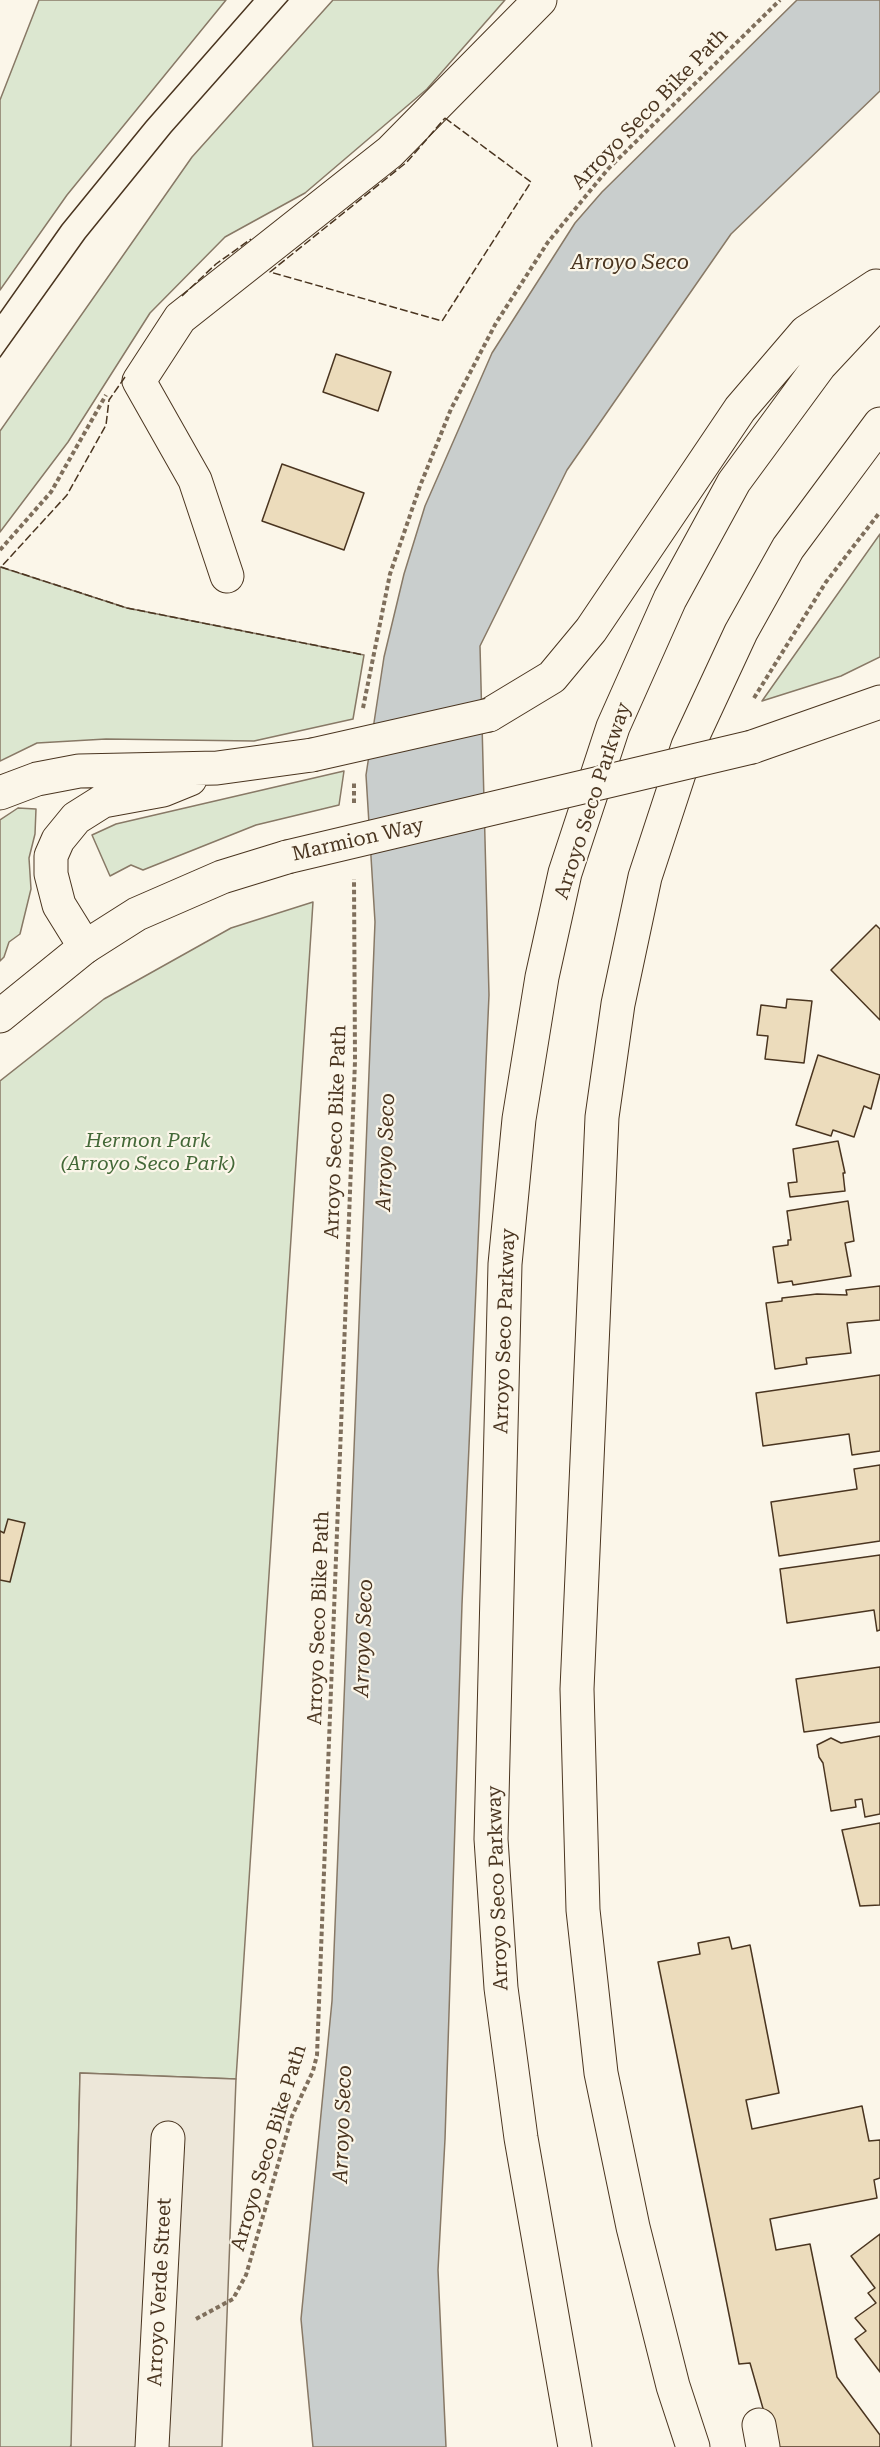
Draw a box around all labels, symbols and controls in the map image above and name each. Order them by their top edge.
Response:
street label: Arroyo Seco Bike Path [567,24,733,194]
water label: Arroyo Seco [571,250,689,276]
street label: Arroyo Seco Parkway [550,700,636,902]
street label: Marmion Way [290,813,426,867]
street label: Arroyo Seco Bike Path [320,1024,352,1240]
water label: Arroyo Seco [371,1093,401,1211]
park label: Hermon Park (Arroyo Seco Park) [60,1129,236,1176]
street label: Arroyo Seco Parkway [489,1228,521,1434]
street label: Arroyo Seco Bike Path [303,1510,335,1726]
water label: Arroyo Seco [349,1579,379,1697]
street label: Arroyo Seco Parkway [482,1785,514,1991]
street label: Arroyo Seco Bike Path [226,2042,312,2254]
water label: Arroyo Seco [328,2065,358,2183]
street label: Arroyo Verde Street [143,2197,177,2387]

